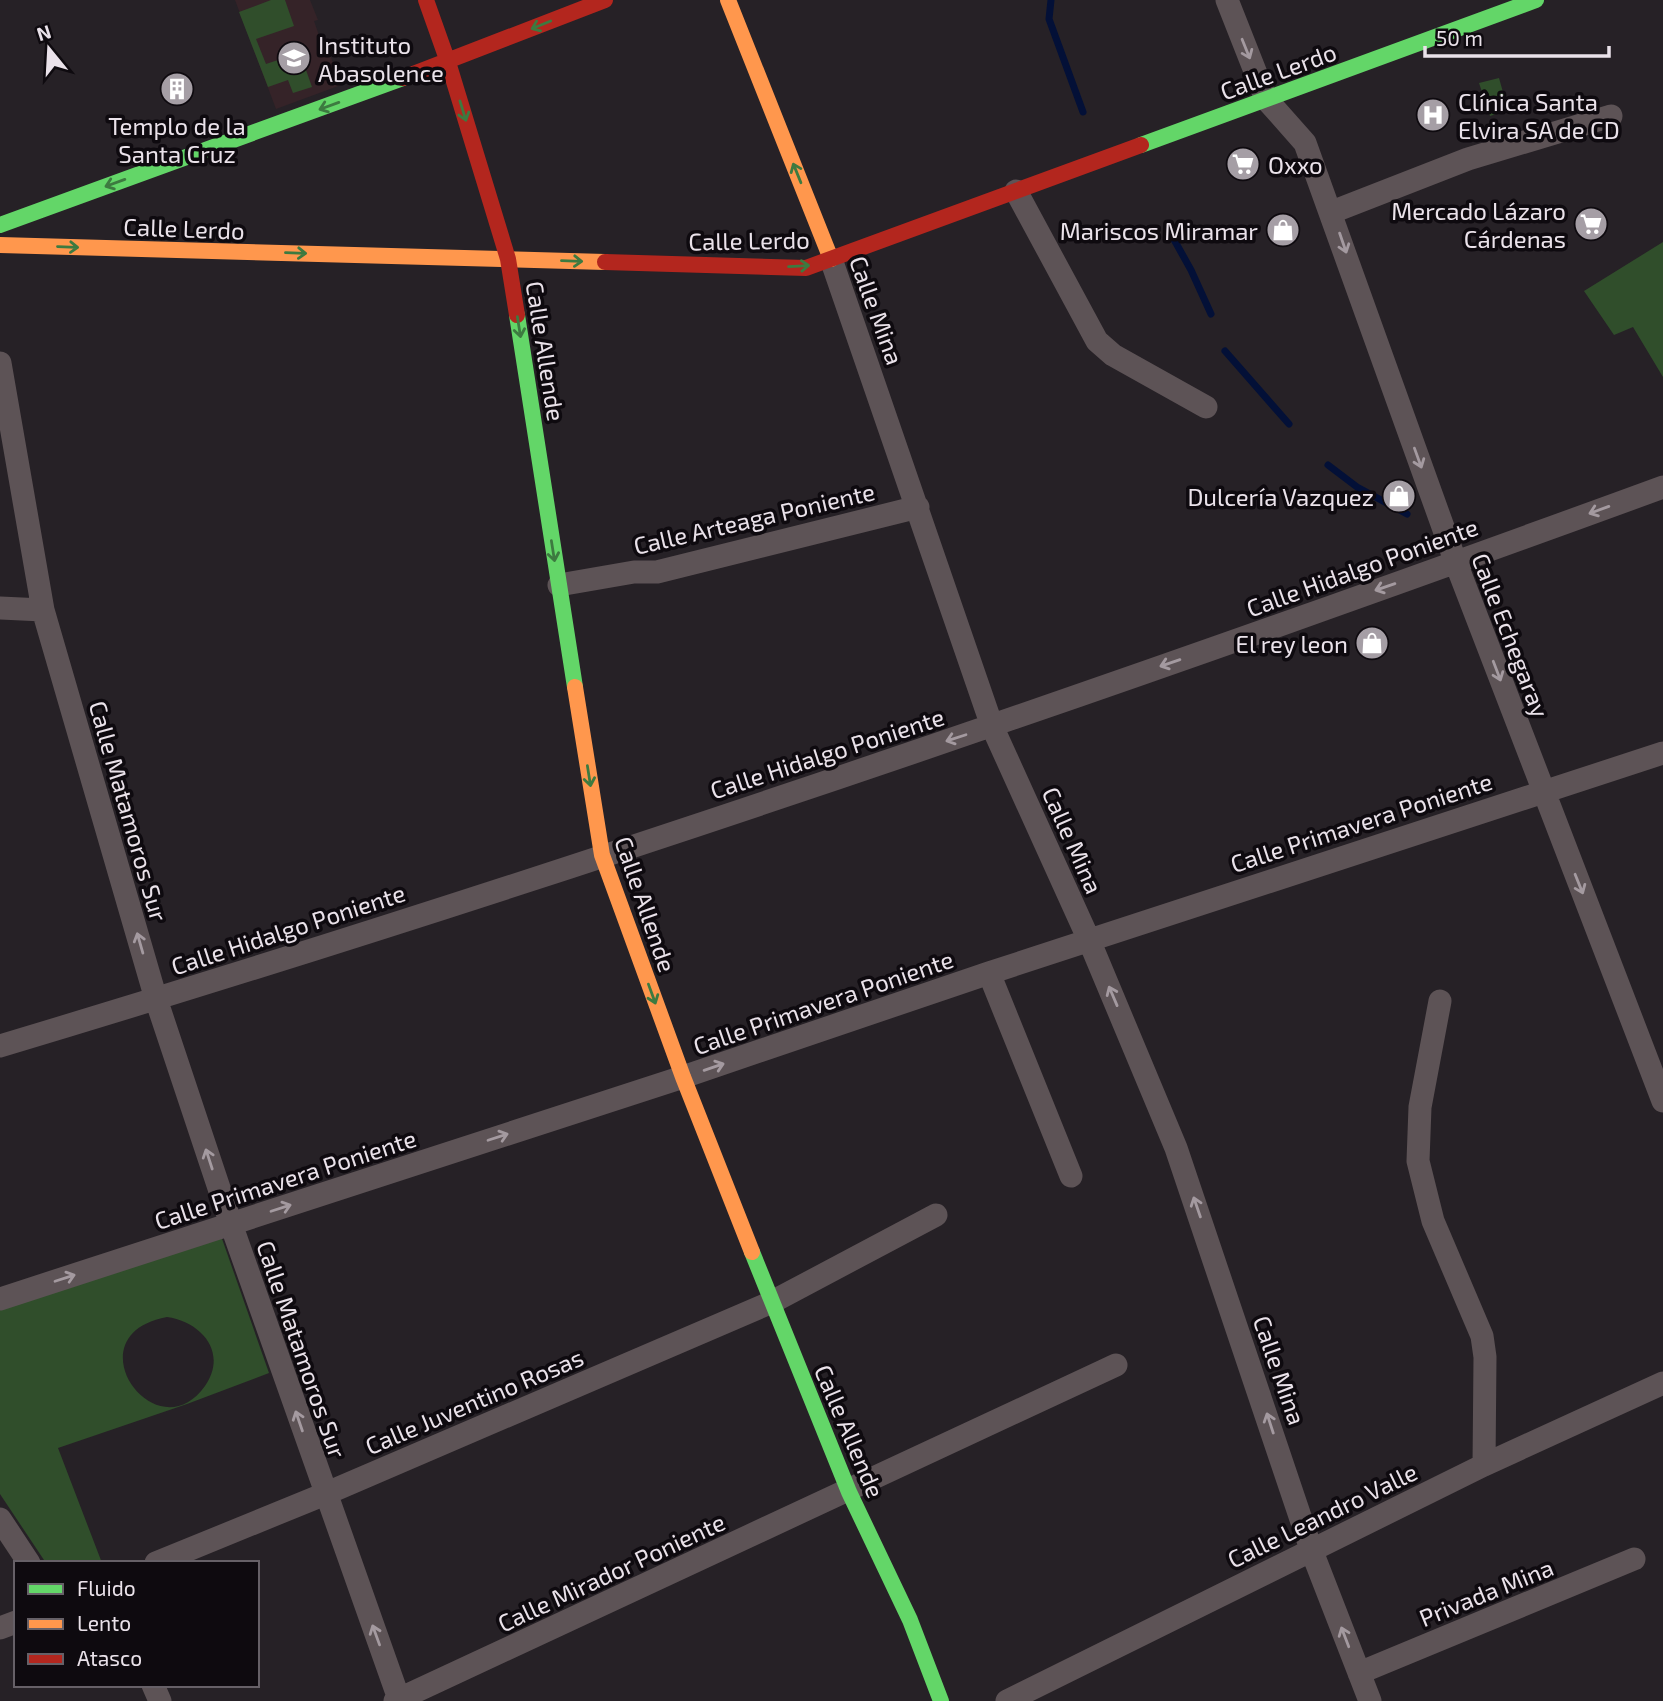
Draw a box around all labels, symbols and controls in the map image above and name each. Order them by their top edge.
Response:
north arrow [14,14,84,84]
scale bar [1425,14,1609,58]
text: N [34,19,54,45]
one-way arrow [531,20,553,33]
text: 50 m [1436,25,1483,50]
place label: Instituto Abasolence [318,30,444,87]
street label: Calle Lerdo [1216,37,1340,105]
one-way arrow [1241,38,1254,60]
school or university icon: Instituto Abasolence [275,39,313,77]
building icon: Templo de la Santa Cruz [158,70,196,108]
place label: Clínica Santa Elvira SA de CD [1458,87,1620,144]
hospital icon: Clínica Santa Elvira SA de CD [1414,96,1452,134]
one-way arrow [458,100,471,122]
one-way arrow [318,101,340,113]
place label: Templo de la Santa Cruz [108,111,246,168]
supermarket icon: Oxxo [1224,145,1262,183]
place label: Oxxo [1268,150,1323,179]
one-way arrow [789,163,802,185]
one-way arrow [104,178,126,190]
place label: Mercado Lázaro Cárdenas [1391,196,1566,253]
supermarket icon: Mercado Lázaro Cárdenas [1572,205,1610,243]
street label: Calle Lerdo [123,211,245,245]
shop icon: Mariscos Miramar [1264,211,1302,249]
place label: Mariscos Miramar [1060,216,1258,245]
street label: Calle Lerdo [688,224,810,256]
one-way arrow [1338,232,1350,254]
one-way arrow [56,241,79,254]
one-way arrow [284,247,307,260]
street label: Calle Mina [844,252,910,368]
one-way arrow [560,254,583,268]
one-way arrow [787,260,810,273]
street label: Calle Allende [521,279,571,423]
one-way arrow [513,315,526,337]
one-way arrow [1413,446,1425,468]
street label: Calle Arteaga Poniente [631,476,877,560]
shop icon: Dulcería Vazquez [1380,477,1418,515]
place label: Dulcería Vazquez [1187,482,1374,511]
one-way arrow [1588,505,1610,517]
street label: Calle Hidalgo Poniente [1242,512,1482,622]
one-way arrow [547,539,560,562]
street label: Calle Echegaray [1466,549,1556,721]
one-way arrow [1375,582,1396,595]
shop icon: El rey leon [1353,624,1391,662]
place label: El rey leon [1235,629,1348,658]
one-way arrow [1160,658,1182,670]
one-way arrow [1491,660,1504,682]
street label: Calle Matamoros Sur [84,698,174,925]
street label: Calle Hidalgo Poniente [706,701,948,805]
one-way arrow [945,733,967,745]
one-way arrow [583,764,596,787]
street label: Calle Primavera Poniente [1227,766,1495,878]
street label: Calle Mina [1037,782,1109,898]
street label: Calle Allende [609,832,683,976]
one-way arrow [1573,872,1586,894]
street label: Calle Hidalgo Poniente [167,877,409,981]
one-way arrow [132,932,145,954]
street label: Calle Primavera Poniente [689,944,957,1060]
one-way arrow [647,982,660,1004]
one-way arrow [1106,986,1119,1007]
one-way arrow [702,1059,724,1072]
street label: Calle Primavera Poniente [151,1123,419,1235]
one-way arrow [486,1130,508,1143]
one-way arrow [202,1149,214,1171]
one-way arrow [1190,1197,1202,1219]
one-way arrow [270,1201,292,1213]
street label: Calle Matamoros Sur [251,1237,353,1462]
one-way arrow [54,1271,76,1284]
street label: Calle Mina [1248,1312,1312,1428]
street label: Calle Juventino Rosas [361,1342,587,1460]
street label: Calle Allende [809,1360,891,1502]
one-way arrow [292,1410,304,1432]
one-way arrow [1263,1412,1275,1434]
street label: Calle Leandro Valle [1222,1457,1422,1573]
street label: Calle Mirador Poniente [493,1507,729,1637]
street label: Privada Mina [1415,1552,1557,1632]
legend [14,1561,259,1687]
text: Fluido [77,1575,136,1600]
text: Lento [77,1610,131,1635]
one-way arrow [368,1625,381,1647]
one-way arrow [1338,1627,1351,1649]
text: Atasco [77,1645,142,1670]

